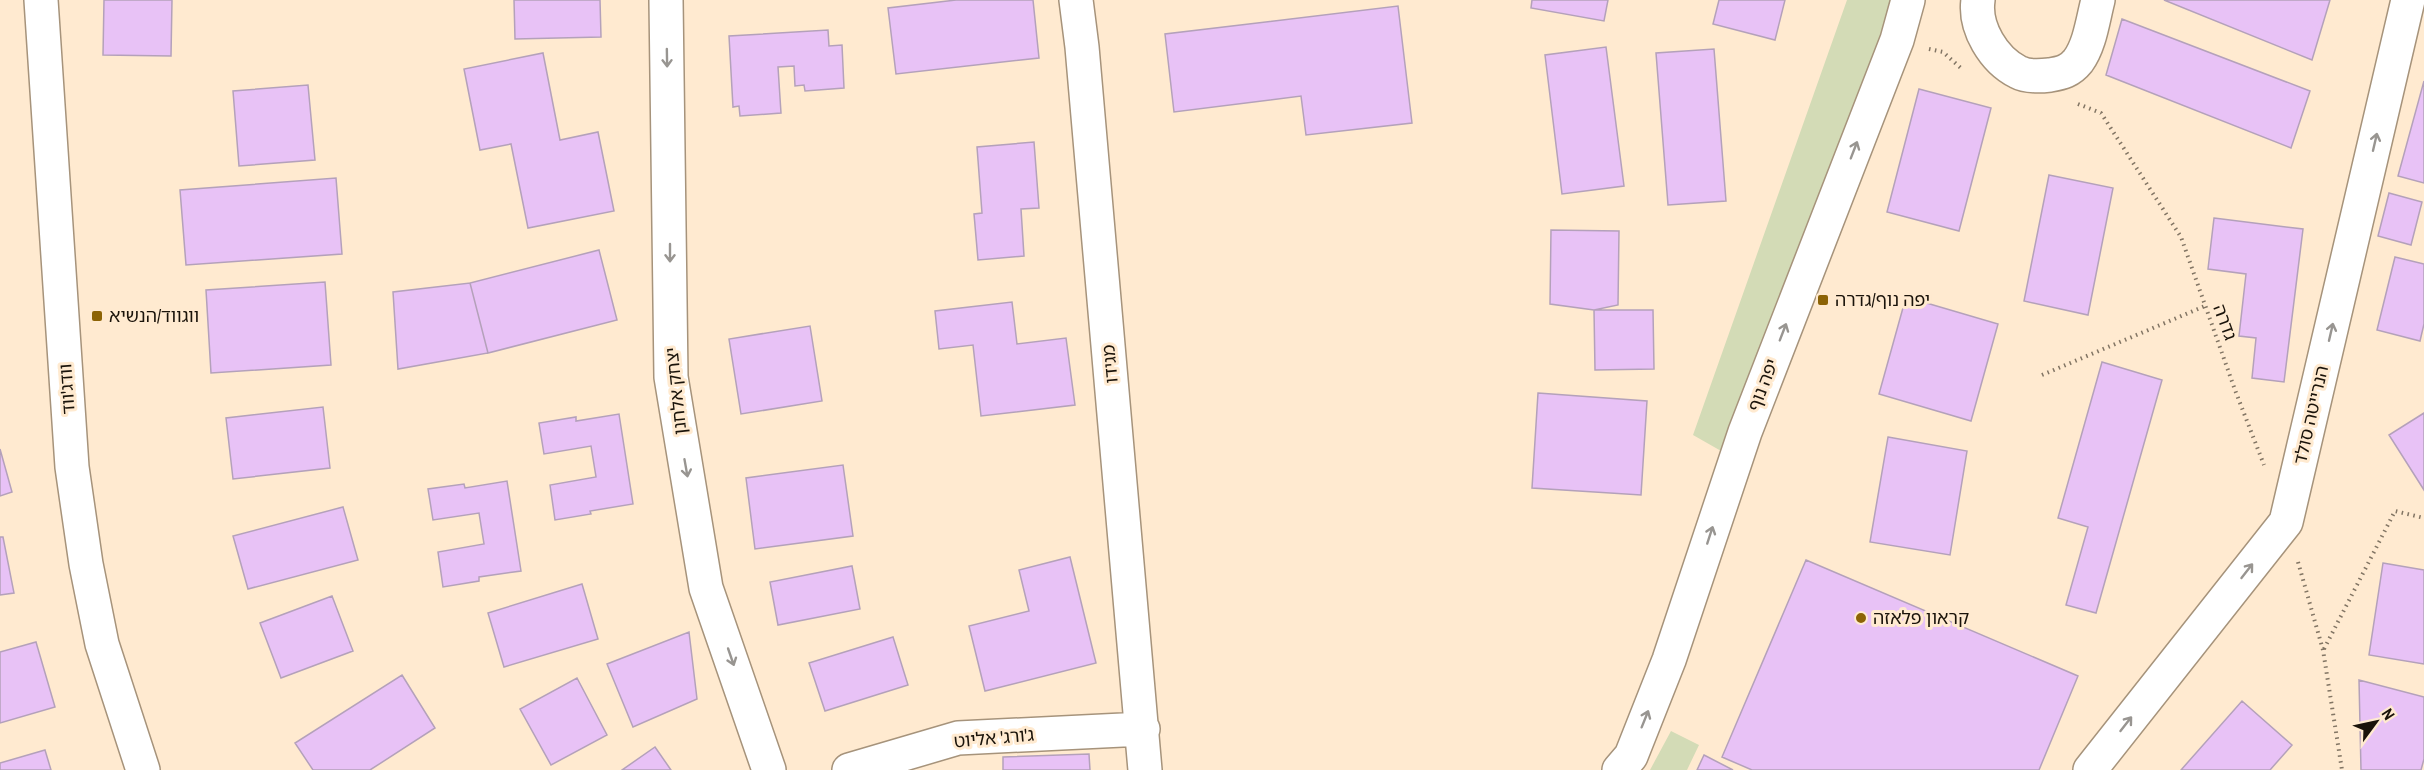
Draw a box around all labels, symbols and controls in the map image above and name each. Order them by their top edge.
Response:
one-way arrow [661,48,672,68]
one-way arrow [2370,133,2381,152]
one-way arrow [1849,141,1860,160]
one-way arrow [664,243,676,263]
place label: יפה נוף/גדרה [1835,287,1930,312]
marker: יפה נוף/גדרה [1816,293,1830,307]
street label: גדרה [2207,300,2244,344]
place label: ווגווד/הנשיא [109,303,199,328]
marker: ווגווד/הנשיא [90,309,104,323]
one-way arrow [1779,323,1790,341]
one-way arrow [2325,323,2337,342]
street label: מגידו [1095,344,1124,384]
street label: יצחק אלחנן [658,346,693,436]
street label: יפה נוף [1741,355,1784,415]
street label: וודג'ווד [52,363,81,415]
street label: הנרייטה סולד [2287,363,2334,467]
one-way arrow [681,458,692,478]
one-way arrow [1706,526,1717,545]
one-way arrow [2241,563,2254,579]
place label: קראון פלאזה [1873,605,1969,630]
marker: קראון פלאזה [1854,611,1868,625]
one-way arrow [726,647,737,666]
north arrow [2346,692,2406,752]
text: N [2377,704,2400,724]
one-way arrow [1641,710,1652,728]
one-way arrow [2120,716,2133,732]
street label: ג'ורג' אליוט [953,722,1035,753]

